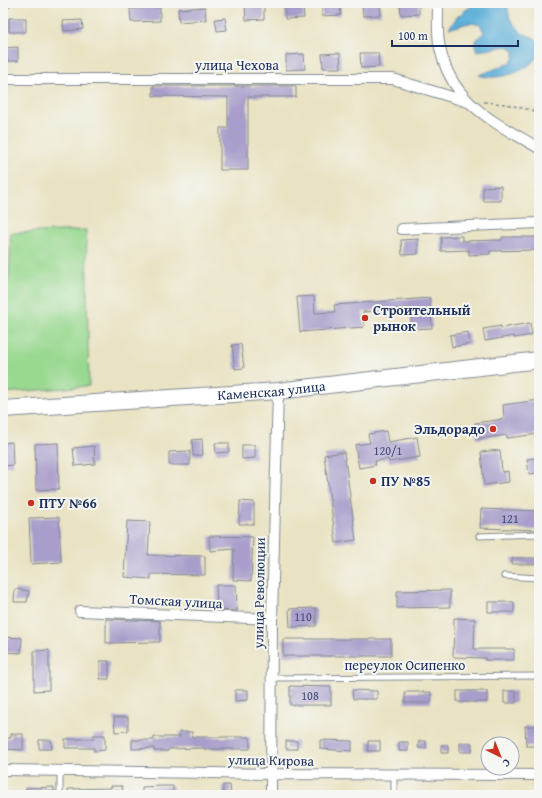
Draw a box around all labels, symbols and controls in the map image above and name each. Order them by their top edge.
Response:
scale bar [392,22,518,48]
text: 100 m [398,27,428,44]
street label: улица Чехова [194,55,279,75]
place label: Строительный рынок [373,300,471,336]
marker: Строительный рынок [360,313,370,323]
street label: Каменская улица [217,375,327,405]
place label: Эльдорадо [414,419,486,439]
marker: Эльдорадо [488,424,498,434]
house number: 120/1 [374,442,403,459]
place label: ПУ №85 [381,471,430,491]
marker: ПУ №85 [368,476,378,486]
place label: ПТУ №66 [39,493,97,513]
marker: ПТУ №66 [26,498,36,508]
house number: 121 [501,510,519,527]
street label: улица Революции [248,537,270,650]
street label: Томская улица [129,589,223,613]
house number: 110 [294,608,312,625]
street label: переулок Осипенко [344,655,466,675]
house number: 108 [301,687,319,704]
north arrow [480,736,520,776]
street label: улица Кирова [227,749,314,771]
text: С [499,755,515,771]

